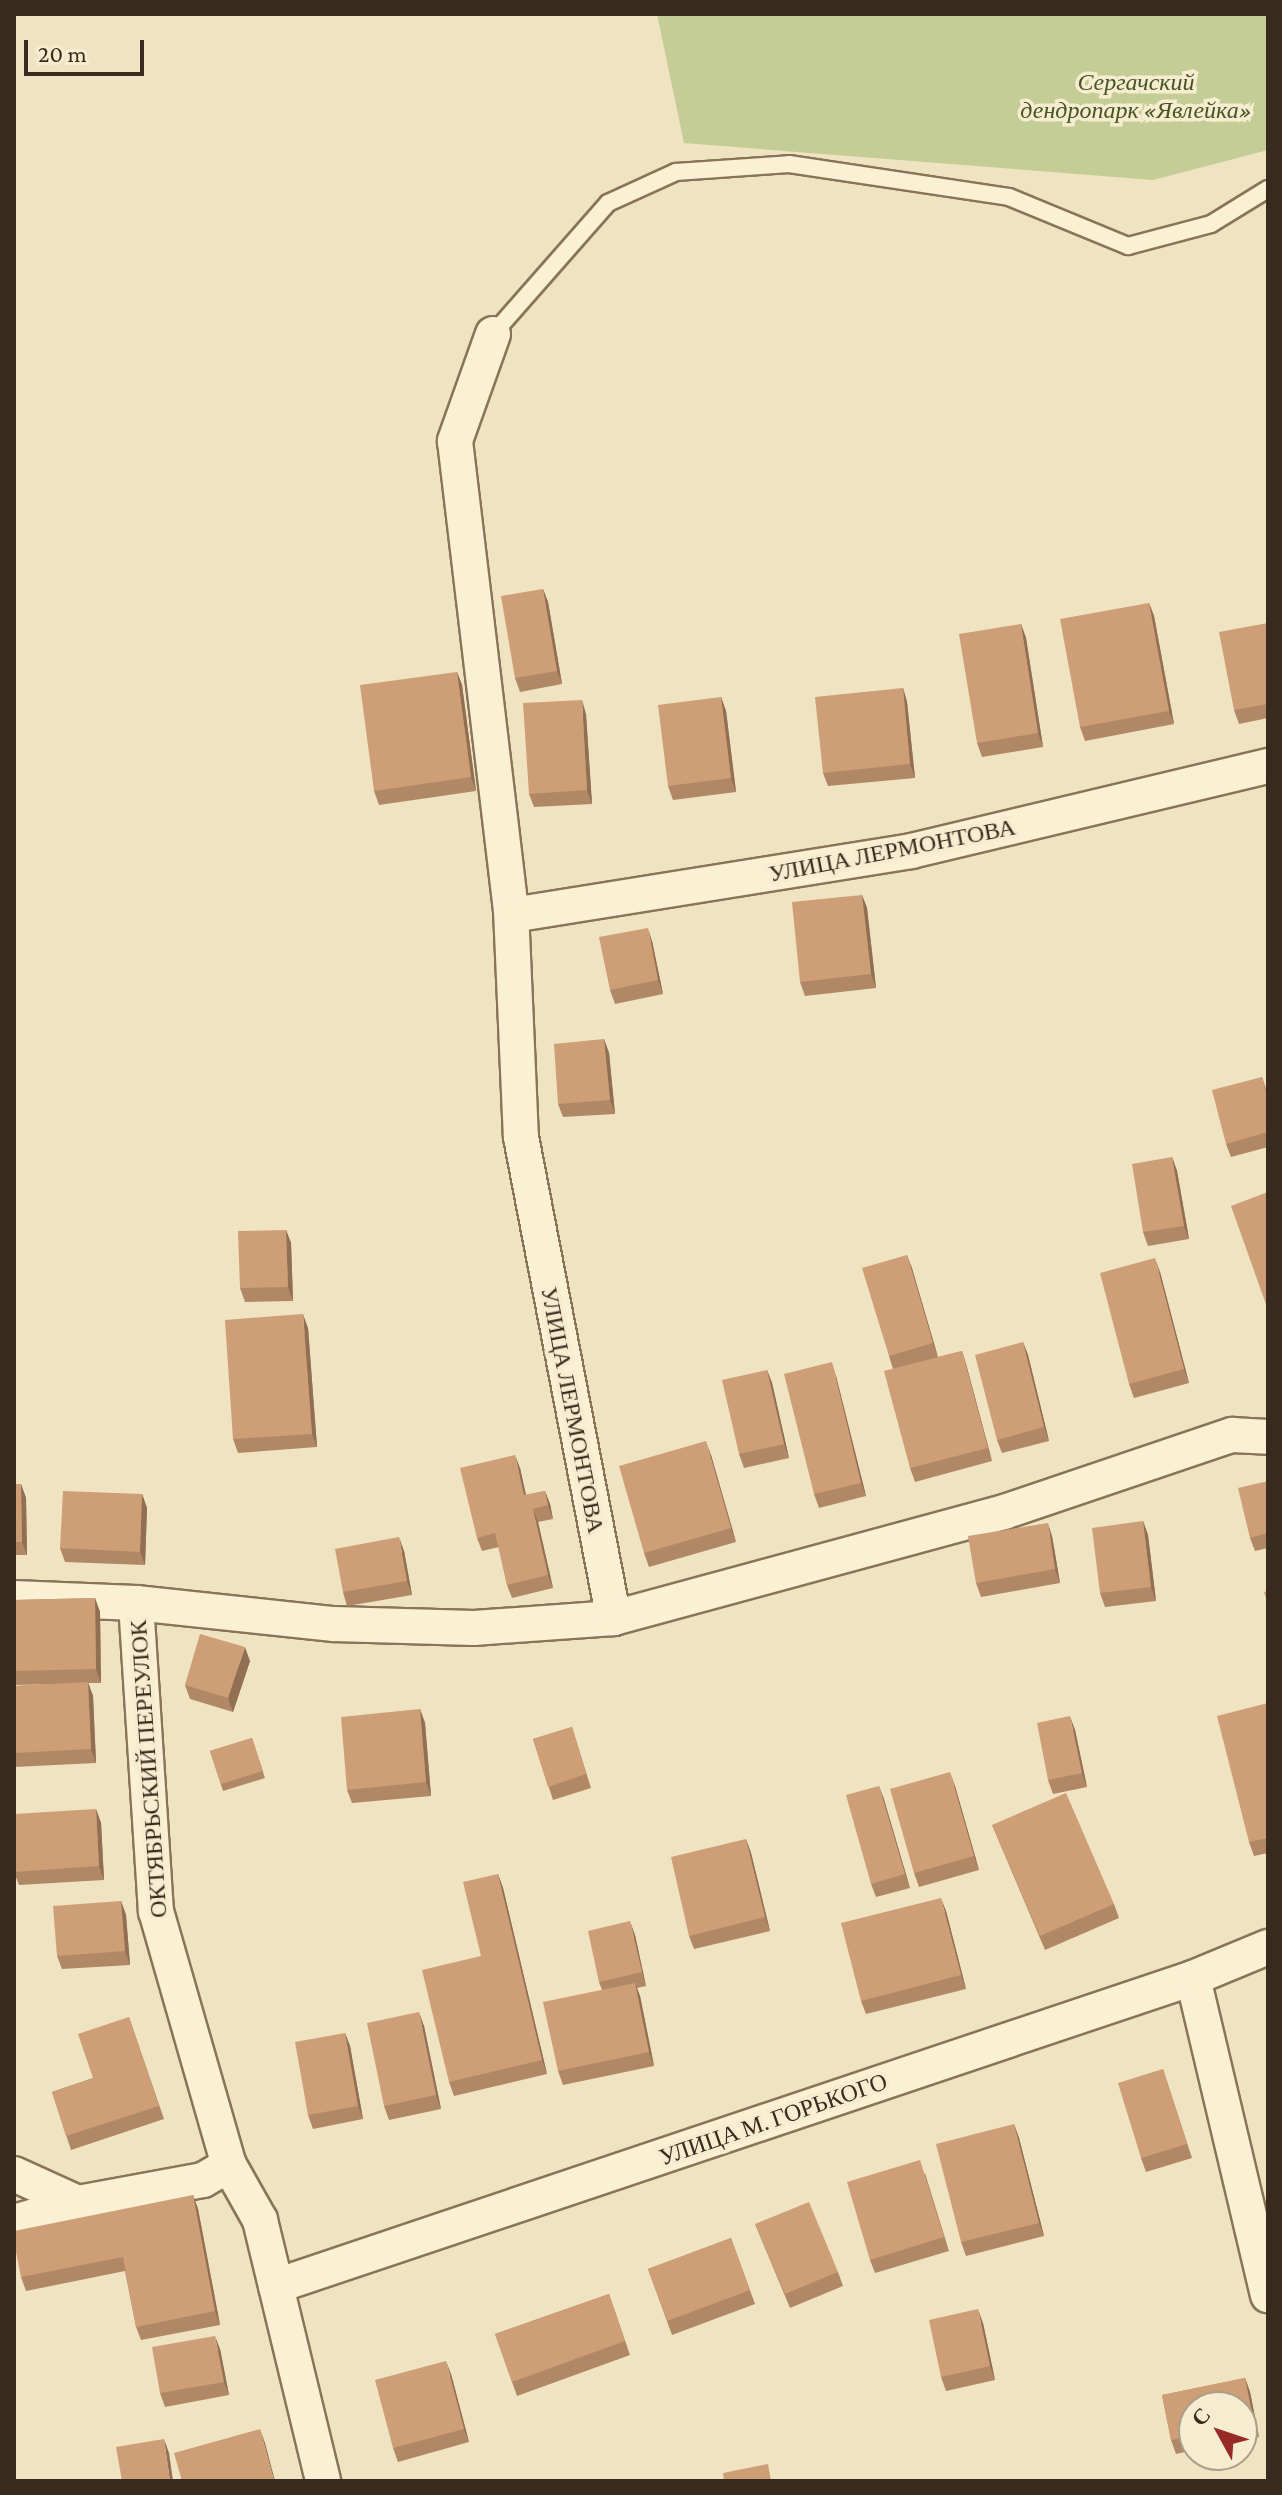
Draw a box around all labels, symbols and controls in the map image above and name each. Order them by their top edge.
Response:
scale bar [28,24,148,74]
text: 20 m [38,40,87,67]
park label: Сергачский дендропарк «Явлейка» [1020,68,1252,124]
street label: УЛИЦА ЛЕРМОНТОВА [766,812,1018,888]
street label: УЛИЦА ЛЕРМОНТОВА [535,1284,611,1536]
street label: ОКТЯБРЬСКИЙ ПЕРЕУЛОК [123,1619,173,1919]
street label: УЛИЦА М. ГОРЬКОГО [655,2066,891,2172]
north arrow [1178,2391,1258,2471]
text: С [1186,2402,1215,2431]

